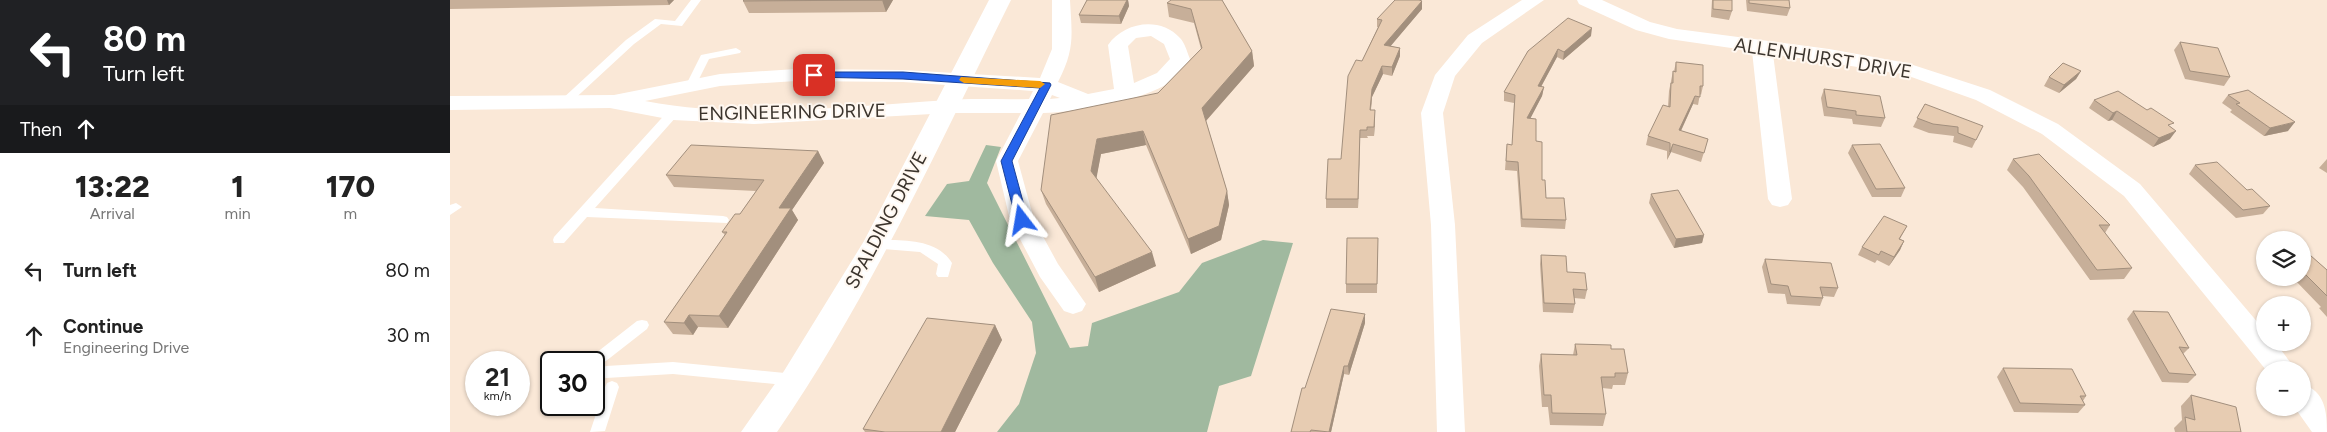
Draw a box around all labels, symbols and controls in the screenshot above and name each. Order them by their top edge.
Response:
text: 80 m [103,18,186,60]
icon: left [20,20,85,85]
street label: ALLENHURST DRIVE [1733,33,1913,83]
pin [793,54,835,96]
text: Turn left [103,60,185,87]
icon: arrive [800,61,828,89]
street label: ENGINEERING DRIVE [698,99,886,125]
icon: ahead [72,115,100,143]
text: Then [20,118,62,141]
street label: SPALDING DRIVE [840,147,932,293]
text: 13:22 [75,168,150,205]
text: 1 [231,168,244,205]
text: 170 [326,168,375,205]
position arrow [995,193,1047,245]
text: Arrival [90,204,135,223]
text: min [225,204,251,223]
text: m [344,204,357,223]
map controls [2256,231,2311,416]
button: layers [2256,231,2311,286]
icon: left [20,257,48,285]
text: Turn left [63,259,137,282]
text: 80 m [385,259,430,282]
button: + [2256,296,2311,351]
text: Continue [63,315,143,338]
icon: ahead [20,322,48,350]
text: 30 m [387,324,430,347]
text: Engineering Drive [63,338,189,357]
speed limit sign: 30 [540,351,605,416]
button: − [2256,361,2311,416]
text: 21 [485,362,510,392]
text: km/h [484,389,511,403]

